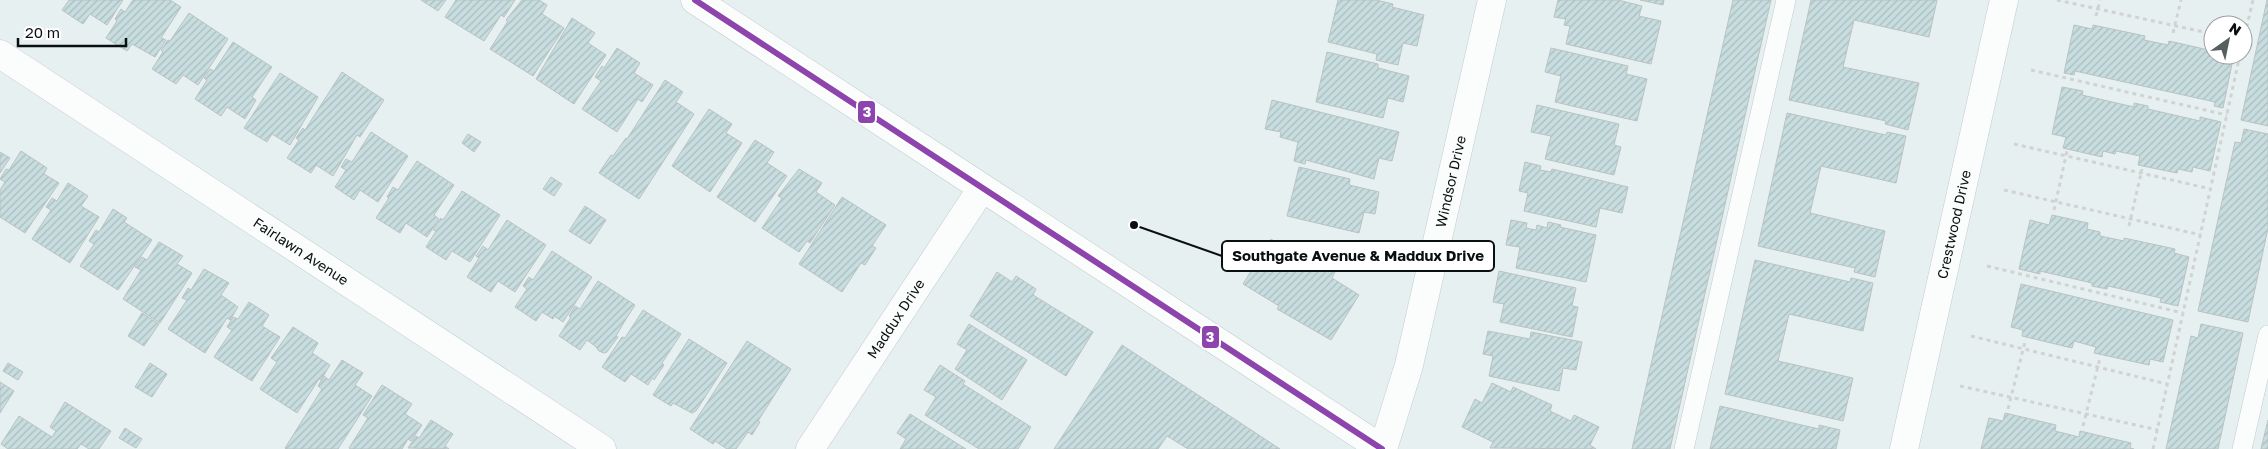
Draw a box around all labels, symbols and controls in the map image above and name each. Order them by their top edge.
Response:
scale bar [18,15,125,47]
north arrow [2203,15,2253,65]
text: N [2226,19,2244,39]
text: 20 m [25,23,60,41]
line badge: 3 [857,100,876,124]
text: 3 [863,103,871,120]
street label: Windsor Drive [1432,134,1469,229]
street label: Crestwood Drive [1933,168,1974,280]
street label: Fairlawn Avenue [250,214,352,288]
callout: Southgate Avenue & Maddux Drive [1222,241,1494,271]
text: Southgate Avenue & Maddux Drive [1232,246,1484,264]
street label: Maddux Drive [863,276,928,361]
line badge: 3 [1201,325,1220,349]
text: 3 [1206,328,1214,345]

